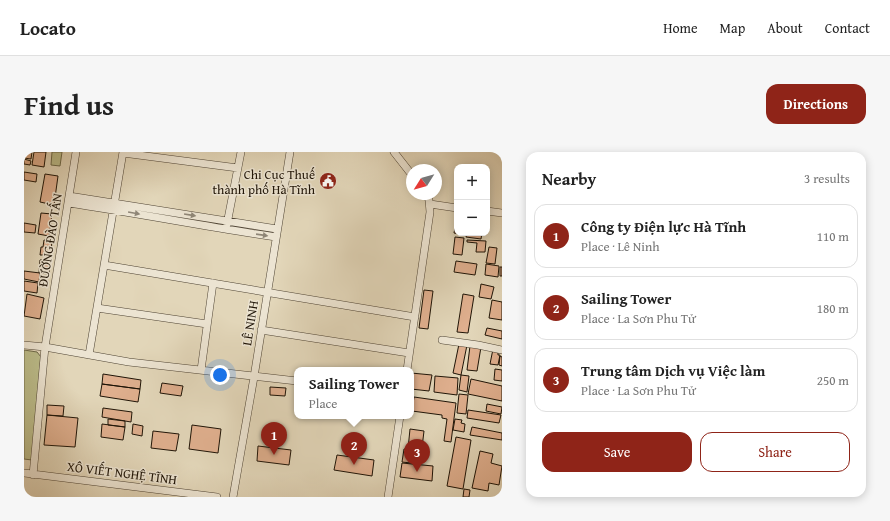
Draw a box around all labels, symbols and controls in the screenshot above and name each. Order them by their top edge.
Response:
text: Locato [20,14,76,42]
text: Home [663,18,698,38]
text: Map [720,18,745,38]
text: About [767,18,803,38]
text: Contact [825,18,870,38]
text: Find us [24,84,114,125]
button: Directions [766,84,866,124]
north arrow [406,164,442,200]
map controls [454,164,490,236]
button: + [454,164,490,200]
place label: Chi Cục Thuế thành phố Hà Tĩnh [213,165,316,199]
text: Nearby [542,166,596,191]
text: 3 results [804,169,850,188]
public building icon: Chi Cục Thuế thành phố Hà Tĩnh [318,171,338,191]
street label: ĐƯỜNG ĐÀO TẤN [33,192,67,288]
button: − [454,200,490,236]
one-way arrow [128,211,140,217]
one-way arrow [184,212,197,218]
text: Công ty Điện lực Hà Tĩnh [581,216,746,237]
text: 1 [553,227,559,246]
text: 110 m [817,227,849,246]
one-way arrow [256,232,268,238]
text: Place · Lê Ninh [581,237,660,256]
text: Sailing Tower [581,288,671,309]
street label: LÊ NINH [237,299,263,347]
text: 2 [553,299,559,318]
text: 180 m [817,299,849,318]
text: Place · La Sơn Phu Tử [581,309,696,328]
text: Trung tâm Dịch vụ Việc làm [581,360,765,381]
your location [210,365,230,385]
popup [294,367,414,419]
text: 3 [553,371,559,390]
text: 250 m [817,371,849,390]
text: Sailing Tower [309,373,399,394]
text: Place · La Sơn Phu Tử [581,381,696,400]
text: Place [309,394,337,413]
pin: 1 [261,422,287,455]
pin: 2 [341,432,367,465]
button: Save [542,432,692,472]
button: Share [700,432,850,472]
pin: 3 [404,439,430,472]
street label: XÔ VIẾT NGHỆ TĨNH [66,457,178,489]

